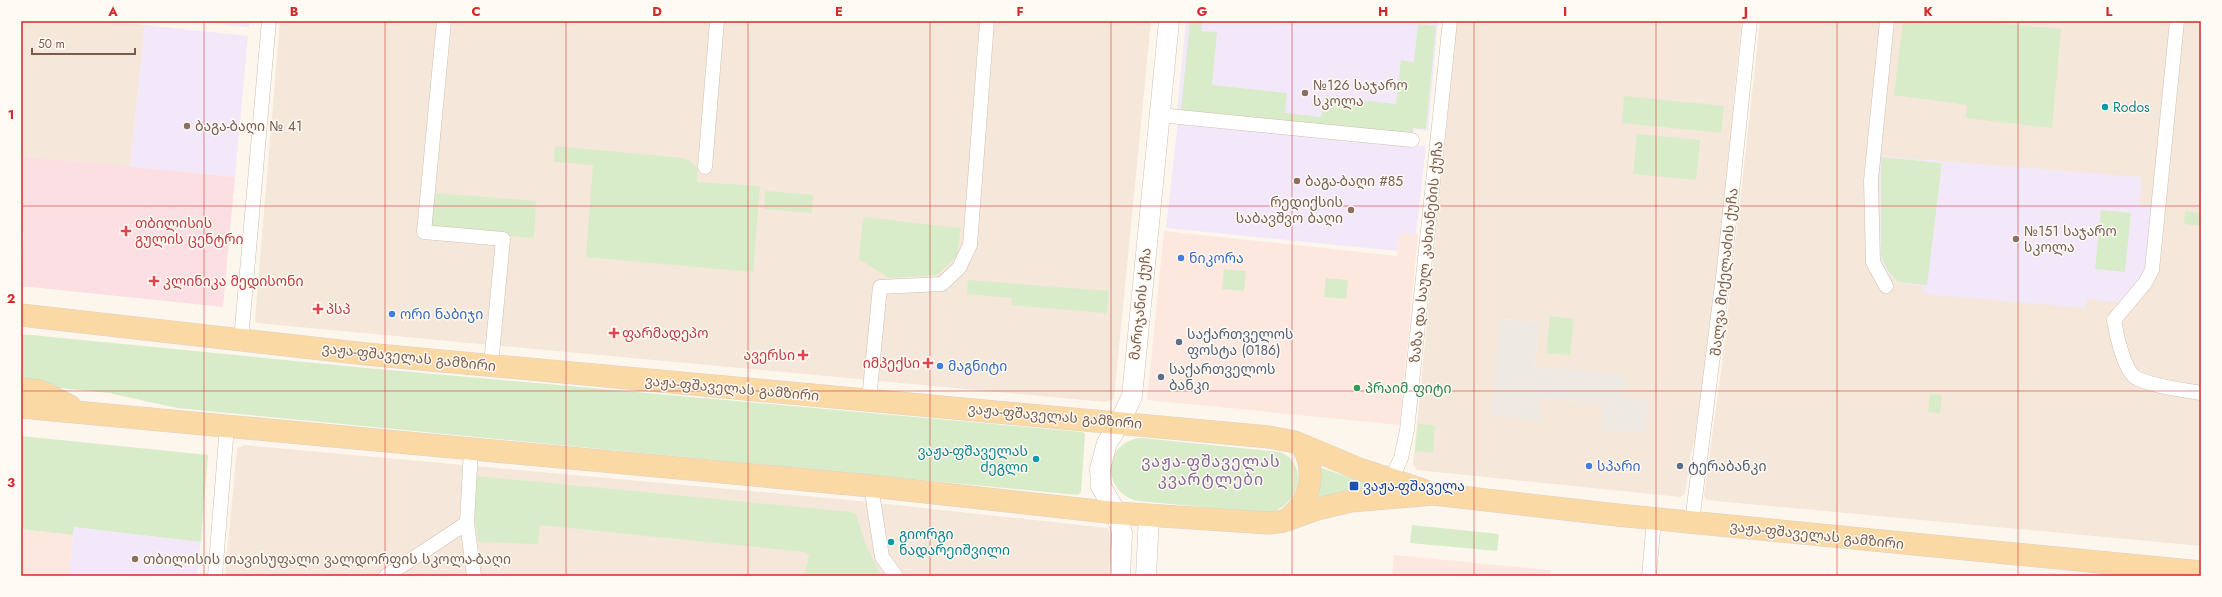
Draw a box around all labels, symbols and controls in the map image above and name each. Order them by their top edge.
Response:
text: A [107,2,118,21]
text: B [290,2,299,21]
text: C [471,2,481,21]
text: D [652,2,662,21]
text: E [835,2,843,21]
text: F [1016,2,1024,21]
text: G [1197,2,1208,21]
text: H [1378,2,1388,21]
text: I [1563,2,1567,21]
text: J [1741,2,1748,21]
text: K [1923,2,1933,21]
text: L [2106,2,2113,21]
scale bar [32,30,135,56]
text: 50 m [38,35,65,53]
place label: №126 საჯარო სკოლა [1313,75,1408,111]
marker: №126 საჯარო სკოლა [1300,88,1310,98]
place label: Rodos [2113,97,2150,117]
marker: Rodos [2100,102,2110,112]
text: 1 [8,105,14,124]
place label: ბაგა-ბაღი № 41 [195,116,302,136]
marker: ბაგა-ბაღი № 41 [182,121,192,131]
street label: ზაზა და საულ კახიანების ქუჩა [1404,140,1448,364]
place label: ბაგა-ბაღი #85 [1305,171,1403,191]
marker: ბაგა-ბაღი #85 [1292,176,1302,186]
street label: შალვა მიქელაძის ქუჩა [1705,187,1743,357]
place label: რედიქსის საბავშვო ბაღი [1236,192,1343,228]
marker: რედიქსის საბავშვო ბაღი [1346,205,1356,215]
place label: თბილისის გულის ცენტრი [135,213,244,249]
place label: №151 საჯარო სკოლა [2024,221,2117,257]
marker: თბილისის გულის ცენტრი [120,225,132,237]
marker: №151 საჯარო სკოლა [2011,234,2021,244]
street label: მარიჯანის ქუჩა [1124,247,1156,361]
place label: ნიკორა [1189,248,1244,268]
marker: ნიკორა [1176,253,1186,263]
place label: კლინიკა მედისონი [163,271,304,291]
marker: კლინიკა მედისონი [148,275,160,287]
text: 2 [7,289,15,308]
place label: პსპ [326,299,351,319]
marker: პსპ [313,304,323,314]
place label: ორი ნაბიჯი [400,304,483,324]
marker: ორი ნაბიჯი [387,309,397,319]
place label: ფარმადეპო [622,323,708,343]
place label: საქართველოს ფოსტა (0186) [1187,324,1294,360]
marker: ფარმადეპო [609,328,619,338]
marker: საქართველოს ფოსტა (0186) [1174,337,1184,347]
street label: ვაჟა-ფშაველას გამზირი [321,338,497,376]
place label: ავერსი [743,345,795,365]
marker: ავერსი [798,350,808,360]
place label: იმპექსი [863,353,920,373]
place label: მაგნიტი [948,356,1007,376]
marker: იმპექსი [923,358,933,368]
place label: საქართველოს ბანკი [1169,359,1276,395]
marker: მაგნიტი [935,361,945,371]
street label: ვაჟა-ფშაველას გამზირი [644,370,820,406]
marker: საქართველოს ბანკი [1156,372,1166,382]
place label: პრაიმ ფიტი [1365,378,1452,398]
marker: პრაიმ ფიტი [1352,383,1362,393]
street label: ვაჟა-ფშაველას გამზირი [967,398,1143,434]
place label: ვაჟა-ფშაველას ძეგლი [917,441,1028,477]
district label: ვაჟა-ფშაველას კვარტლები [1141,450,1281,491]
marker: ვაჟა-ფშაველას ძეგლი [1031,454,1041,464]
place label: სპარი [1597,456,1640,476]
place label: ტერაბანკი [1688,456,1767,476]
marker: სპარი [1584,461,1594,471]
marker: ტერაბანკი [1675,461,1685,471]
text: 3 [7,473,15,492]
place label: ვაჟა-ფშაველა [1363,476,1465,496]
marker: ვაჟა-ფშაველა [1348,480,1360,492]
street label: ვაჟა-ფშაველას გამზირი [1729,516,1905,554]
place label: გიორგი ნადარეიშვილი [899,524,1010,560]
marker: გიორგი ნადარეიშვილი [886,537,896,547]
place label: თბილისის თავისუფალი ვალდორფის სკოლა-ბაღი [143,549,511,569]
marker: თბილისის თავისუფალი ვალდორფის სკოლა-ბაღი [130,554,140,564]

